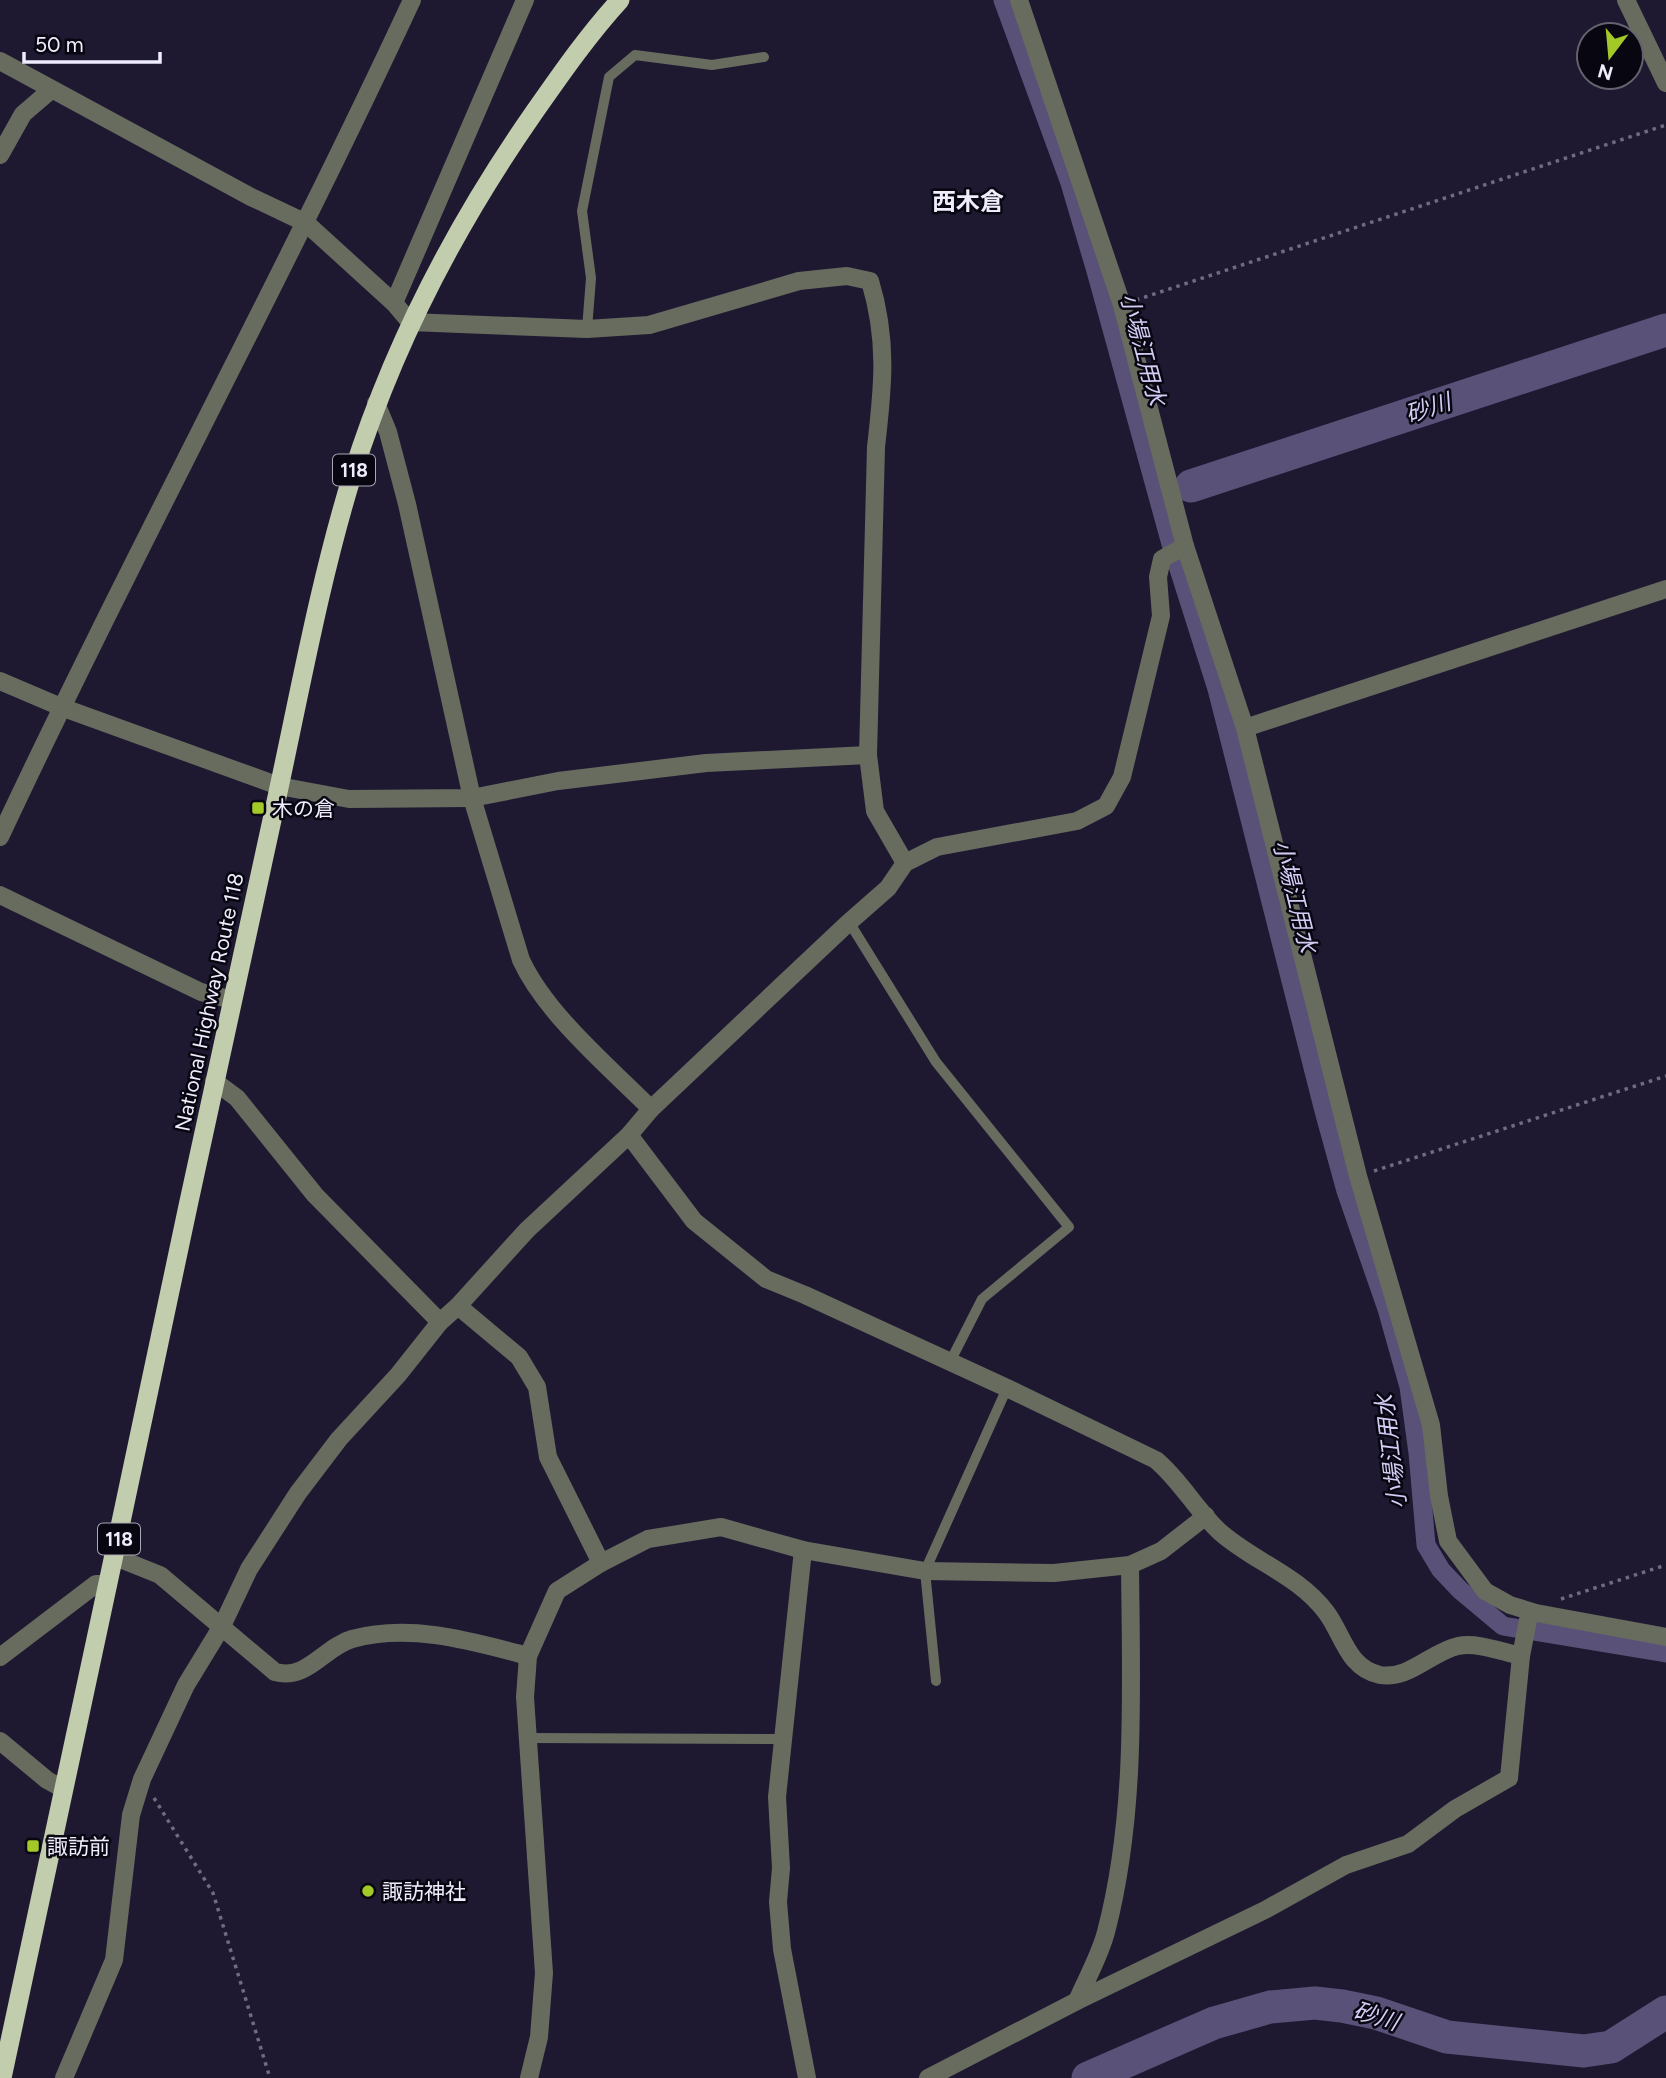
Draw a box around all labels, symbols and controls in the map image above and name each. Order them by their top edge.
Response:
scale bar [24,21,161,65]
north arrow [1575,21,1645,91]
text: 50 m [35,32,84,57]
text: N [1595,59,1616,85]
district label: 西木倉 [932,187,1004,216]
water label: 小場江用水 [1115,290,1172,411]
water label: 砂川 [1402,387,1457,428]
road number: 118 [333,454,375,485]
place label: 木の倉 [272,796,335,821]
marker: 木の倉 [250,800,266,816]
water label: 小場江用水 [1268,837,1323,958]
street label: National Highway Route 118 [169,871,249,1133]
water label: 小場江用水 [1370,1390,1412,1511]
road number: 118 [98,1524,140,1554]
place label: 諏訪前 [47,1834,110,1859]
marker: 諏訪前 [25,1838,41,1854]
place label: 諏訪神社 [382,1879,466,1904]
marker: 諏訪神社 [360,1883,376,1899]
water label: 砂川 [1350,1996,1405,2037]

